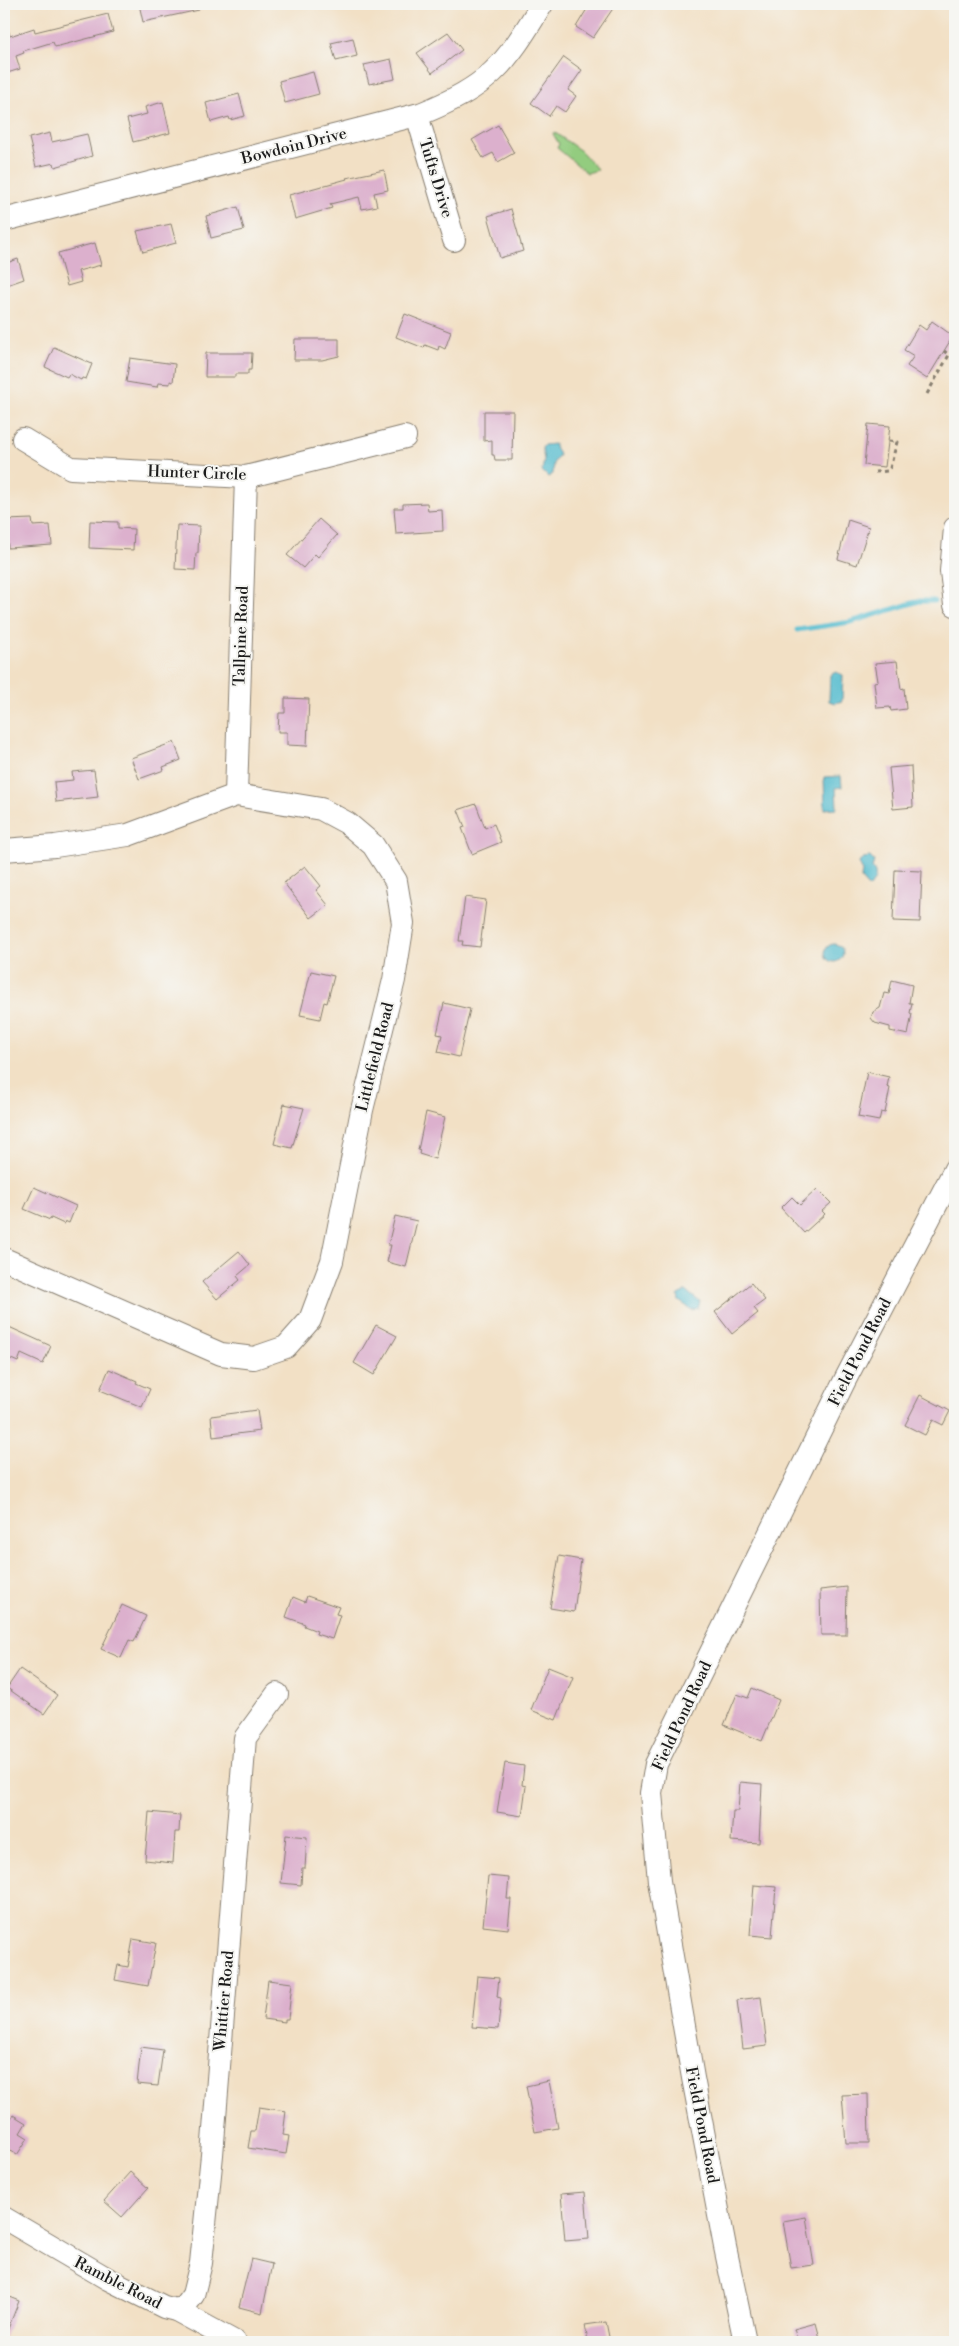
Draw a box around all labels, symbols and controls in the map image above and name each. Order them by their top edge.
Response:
street label: Bowdoin Drive [238,123,349,169]
street label: Tufts Drive [414,136,458,220]
street label: Hunter Circle [147,461,247,485]
street label: Tallpine Road [229,585,253,687]
street label: Littlefield Road [352,1000,398,1114]
street label: Field Pond Road [824,1295,896,1409]
street label: Field Pond Road [648,1658,716,1774]
street label: Whittier Road [210,1950,238,2053]
street label: Field Pond Road [681,2065,723,2185]
street label: Ramble Road [71,2252,165,2314]

